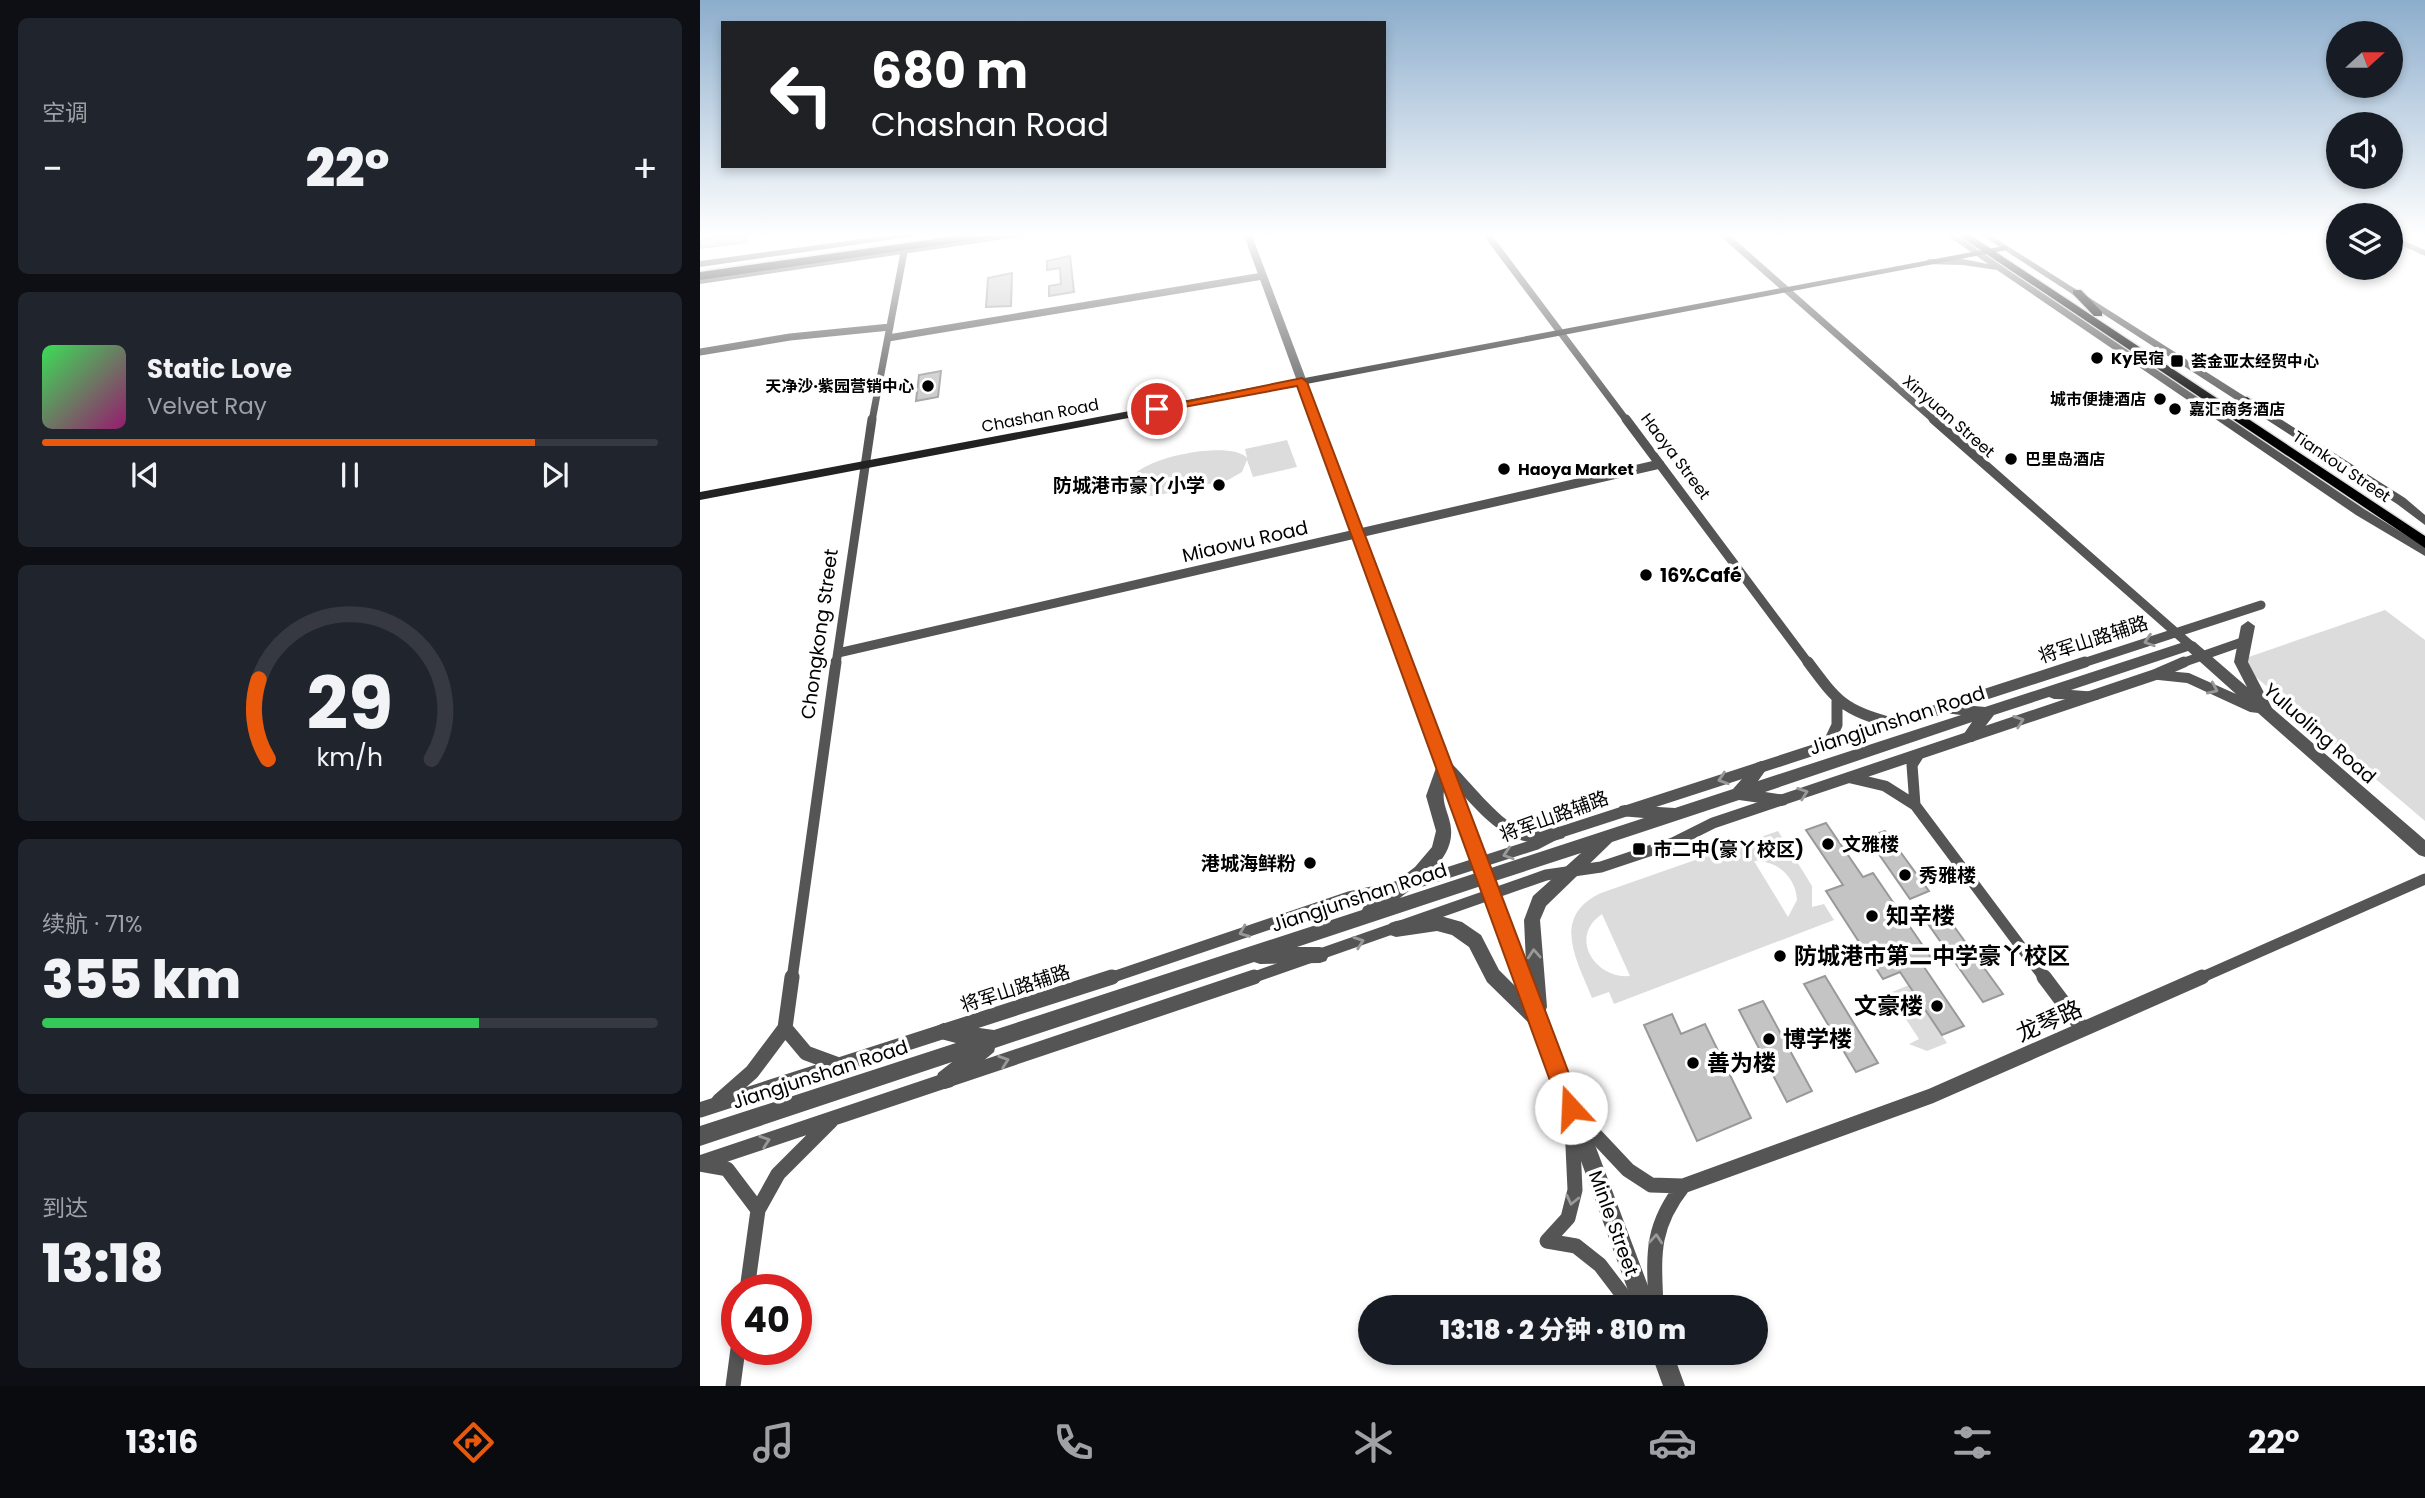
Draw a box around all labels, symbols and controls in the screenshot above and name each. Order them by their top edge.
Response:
north arrow [2326,21,2403,98]
map controls [2326,21,2403,280]
text: 680 m [871,37,1028,105]
icon: left [756,49,847,140]
text: 空调 [42,97,88,129]
text: Chashan Road [871,102,1109,147]
button: sound [2326,112,2403,189]
text: 22° [305,132,390,205]
text: − [42,142,63,195]
text: + [632,142,658,195]
button: layers [2326,203,2403,280]
place label: Ky民宿 [2111,347,2164,370]
marker: Ky民宿 [2089,350,2105,366]
place label: 荟金亚太经贸中心 [2191,350,2319,373]
text: Static Love [147,351,292,387]
marker: 荟金亚太经贸中心 [2169,353,2185,369]
street label: Xinyuan Street [1898,370,2000,463]
place label: 天净沙·紫园营销中心 [765,375,914,398]
marker: 天净沙·紫园营销中心 [920,378,936,394]
pin [1127,379,1187,439]
place label: 城市便捷酒店 [2050,388,2146,411]
text: Velvet Ray [147,390,267,422]
icon: arrive [1138,390,1176,428]
marker: 城市便捷酒店 [2152,391,2168,407]
street label: Chashan Road [980,393,1101,438]
place label: 嘉汇商务酒店 [2189,398,2285,421]
marker: 嘉汇商务酒店 [2167,401,2183,417]
street label: Haoya Street [1635,408,1716,505]
street label: Tiankou Street [2288,425,2395,508]
place label: 巴里岛酒店 [2025,448,2105,471]
marker: 巴里岛酒店 [2003,451,2019,467]
icon: previous [126,456,164,494]
icon: pause [331,456,369,494]
icon: next [536,456,574,494]
place label: Haoya Market [1518,458,1634,481]
marker: Haoya Market [1496,461,1512,477]
place label: 防城港市豪丫小学 [1053,472,1205,499]
marker: 防城港市豪丫小学 [1211,477,1227,493]
street label: Miaowu Road [1180,514,1311,569]
street label: Chongkong Street [794,547,845,721]
place label: 16%Café [1660,562,1742,589]
marker: 16%Café [1638,567,1654,583]
street label: 将军山路辅路 [2035,609,2152,670]
one-way arrow [2143,633,2156,647]
text: 29 [307,653,393,754]
street label: Yuluoling Road [2258,677,2382,790]
street label: Jiangjunshan Road [1806,679,1988,762]
one-way arrow [2206,681,2218,695]
one-way arrow [2012,715,2024,729]
text: km/h [317,740,383,775]
one-way arrow [1717,771,1730,785]
street label: 将军山路辅路 [1496,784,1612,849]
one-way arrow [1797,787,1809,801]
place label: 文雅楼 [1842,831,1899,858]
place label: 市二中(豪丫校区) [1653,836,1804,863]
marker: 文雅楼 [1820,836,1836,852]
marker: 市二中(豪丫校区) [1631,841,1647,857]
one-way arrow [1503,845,1515,860]
place label: 港城海鲜粉 [1201,850,1296,877]
marker: 港城海鲜粉 [1302,855,1318,871]
street label: Jiangjunshan Road [1268,856,1450,939]
place label: 秀雅楼 [1919,862,1976,889]
marker: 秀雅楼 [1897,867,1913,883]
place label: 知辛楼 [1886,900,1955,932]
text: 续航 · 71% [42,908,143,940]
marker: 知辛楼 [1864,908,1880,924]
one-way arrow [1238,924,1251,938]
one-way arrow [1352,936,1364,950]
place label: 防城港市第二中学豪丫校区 [1794,940,2070,972]
text: 355 km [42,943,241,1016]
one-way arrow [1527,948,1542,959]
marker: 防城港市第二中学豪丫校区 [1772,948,1788,964]
street label: 将军山路辅路 [957,958,1074,1019]
place label: 文豪楼 [1854,990,1923,1022]
street label: 龙琴路 [2011,992,2087,1050]
marker: 文豪楼 [1929,998,1945,1014]
place label: 博学楼 [1783,1023,1852,1055]
marker: 博学楼 [1761,1031,1777,1047]
street label: Jiangjunshan Road [729,1033,911,1116]
place label: 善为楼 [1707,1047,1776,1079]
one-way arrow [997,1055,1009,1069]
marker: 善为楼 [1685,1055,1701,1071]
position arrow [1534,1071,1608,1145]
one-way arrow [758,1135,770,1149]
street label: Minle Street [1582,1167,1645,1280]
text: 到达 [42,1192,88,1224]
one-way arrow [1566,1194,1581,1206]
text: 13:18 [42,1227,164,1300]
one-way arrow [1648,1233,1663,1244]
speed limit sign: 40 [721,1274,812,1365]
text: 13:18 · 2 分钟 · 810 m [1440,1312,1686,1348]
icon: directions [449,1418,498,1467]
icon: music [749,1418,798,1467]
icon: phone [1049,1418,1098,1467]
icon: climate [1349,1418,1398,1467]
icon: car [1648,1418,1697,1467]
icon: filters [1948,1418,1997,1467]
text: 13:16 [125,1419,198,1464]
text: 22° [2248,1419,2299,1464]

